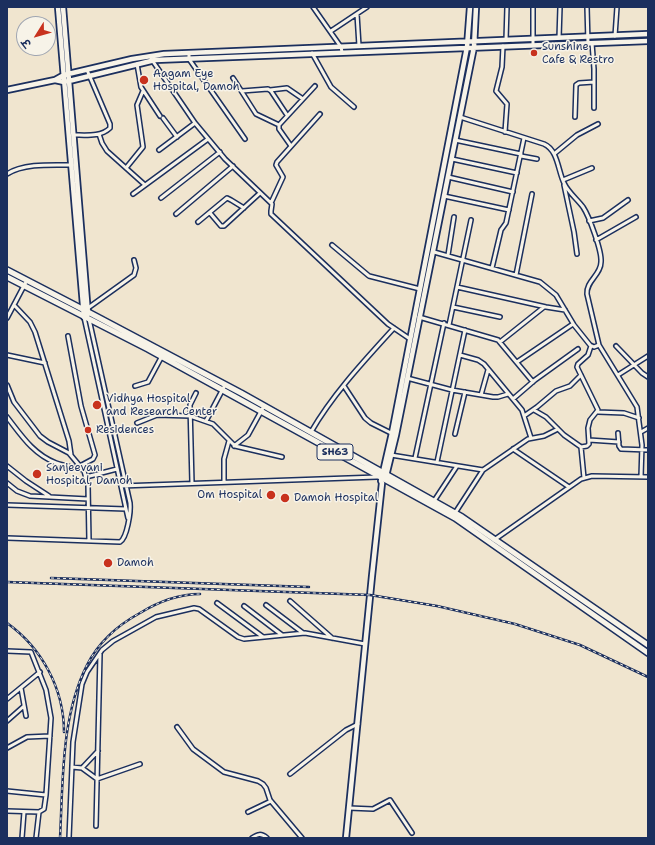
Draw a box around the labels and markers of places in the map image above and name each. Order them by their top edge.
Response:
place label: Sunshine Cafe & Restro [542,40,614,66]
marker: Sunshine Cafe & Restro [529,48,539,58]
place label: Aagam Eye Hospital, Damoh [153,67,240,93]
marker: Aagam Eye Hospital, Damoh [138,74,150,86]
place label: Vidhya Hospital and Research Center [106,392,217,418]
marker: Vidhya Hospital and Research Center [91,399,103,411]
place label: Residences [96,423,154,437]
marker: Residences [83,425,93,435]
place label: Sanjeevani Hospital, Damoh [46,461,133,487]
marker: Sanjeevani Hospital, Damoh [31,468,43,480]
place label: Om Hospital [197,488,262,502]
marker: Om Hospital [265,489,277,501]
place label: Damoh Hospital [294,491,378,505]
marker: Damoh Hospital [279,492,291,504]
place label: Damoh [117,556,154,570]
marker: Damoh [102,557,114,569]

